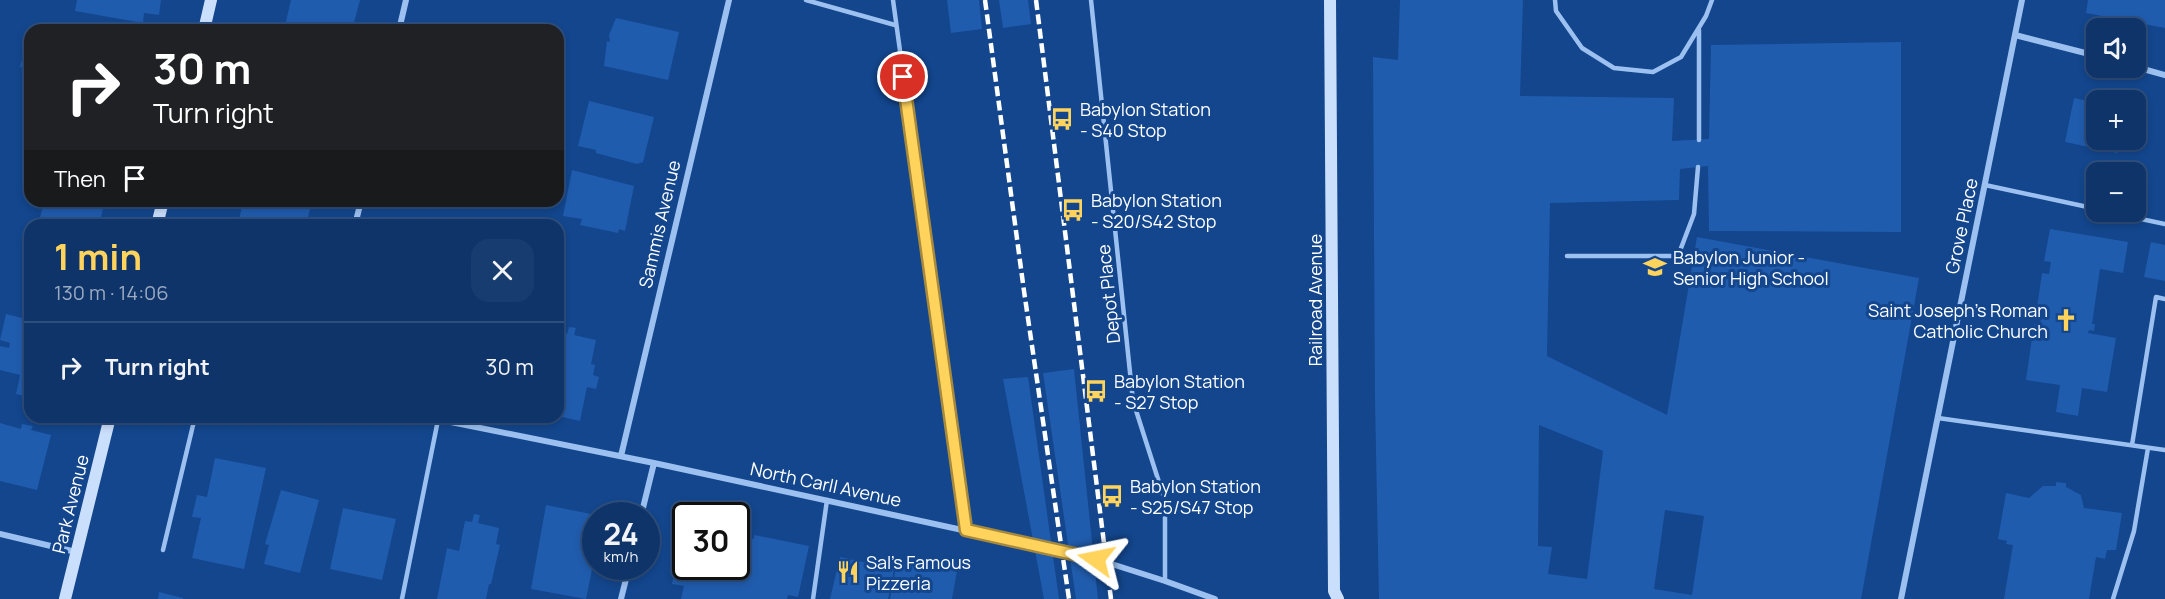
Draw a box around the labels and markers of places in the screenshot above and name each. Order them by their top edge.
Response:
pin [877,51,928,102]
place label: Babylon Station - S40 Stop [1080,97,1211,142]
bus stop icon: Babylon Station - S40 Stop [1049,106,1075,132]
place label: Babylon Station - S20/S42 Stop [1091,188,1222,233]
bus stop icon: Babylon Station - S20/S42 Stop [1060,197,1086,223]
place label: Babylon Junior - Senior High School [1673,245,1829,290]
school or university icon: Babylon Junior - Senior High School [1642,254,1668,280]
place label: Saint Joseph's Roman Catholic Church [1868,298,2048,343]
church icon: Saint Joseph's Roman Catholic Church [2053,307,2079,333]
place label: Babylon Station - S27 Stop [1114,369,1245,414]
bus stop icon: Babylon Station - S27 Stop [1083,378,1109,404]
place label: Babylon Station - S25/S47 Stop [1130,474,1261,519]
bus stop icon: Babylon Station - S25/S47 Stop [1099,483,1125,509]
place label: Sal's Famous Pizzeria [866,550,971,595]
restaurant icon: Sal's Famous Pizzeria [835,559,861,585]

